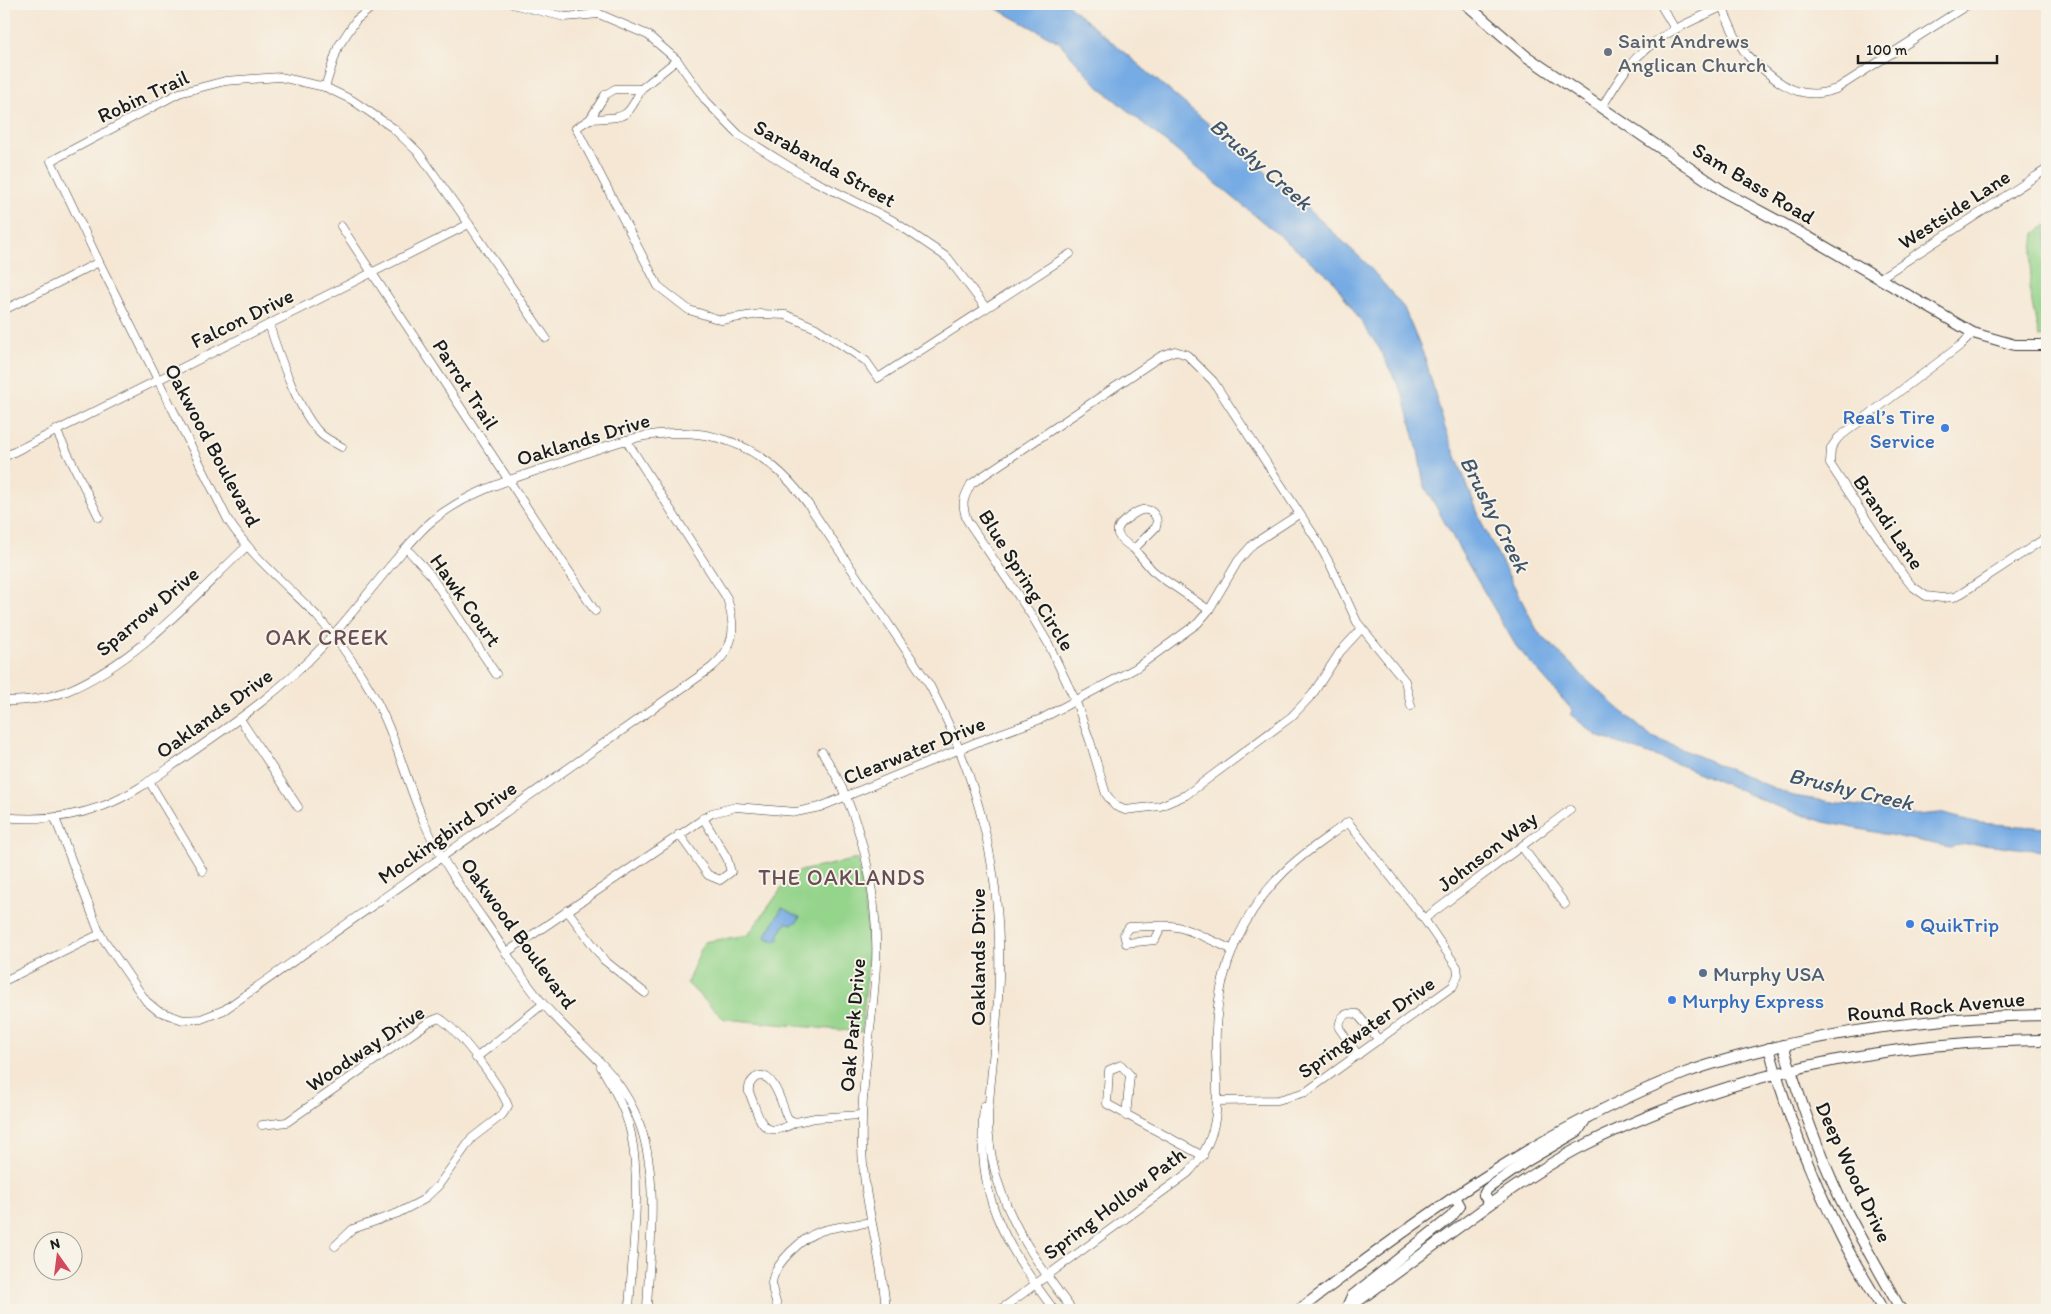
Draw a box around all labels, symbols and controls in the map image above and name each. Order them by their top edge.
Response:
place label: Saint Andrews Anglican Church [1618,28,1767,77]
scale bar [1858,32,1997,64]
text: 100 m [1866,41,1908,59]
marker: Saint Andrews Anglican Church [1602,46,1614,58]
street label: Robin Trail [93,64,193,128]
water label: Brushy Creek [1204,112,1319,217]
street label: Sarabanda Street [750,114,900,212]
street label: Sam Bass Road [1688,137,1820,230]
street label: Westside Lane [1893,164,2015,254]
street label: Falcon Drive [187,282,297,354]
street label: Parrot Trail [428,334,504,434]
street label: Oakwood Boulevard [159,359,267,531]
place label: Real’s Tire Service [1843,404,1935,453]
street label: Oaklands Drive [513,407,653,471]
marker: Real’s Tire Service [1939,422,1951,434]
water label: Brushy Creek [1454,451,1537,578]
street label: Brandi Lane [1848,470,1930,574]
street label: Blue Spring Circle [974,505,1081,655]
street label: Hawk Court [425,549,507,651]
street label: Sparrow Drive [90,561,204,661]
district label: OAK CREEK [265,624,389,651]
street label: Oaklands Drive [151,662,277,764]
street label: Clearwater Drive [839,710,989,790]
water label: Brushy Creek [1786,762,1917,817]
street label: Mockingbird Drive [373,775,521,889]
street label: Johnson Way [1432,805,1542,897]
street label: Oakwood Boulevard [456,852,583,1014]
district label: THE OAKLANDS [758,864,926,891]
street label: Oaklands Drive [965,888,990,1026]
place label: QuikTrip [1920,912,1999,937]
marker: QuikTrip [1904,918,1916,930]
street label: Oak Park Drive [834,957,870,1093]
place label: Murphy USA [1713,961,1825,986]
marker: Murphy USA [1697,967,1709,979]
street label: Springwater Drive [1293,970,1439,1084]
street label: Round Rock Avenue [1846,986,2026,1026]
place label: Murphy Express [1682,988,1824,1013]
marker: Murphy Express [1666,994,1678,1006]
street label: Woodway Drive [301,999,429,1097]
street label: Deep Wood Drive [1810,1098,1898,1246]
street label: Spring Hollow Path [1038,1141,1190,1265]
north arrow [32,1232,82,1282]
text: N [48,1234,62,1253]

